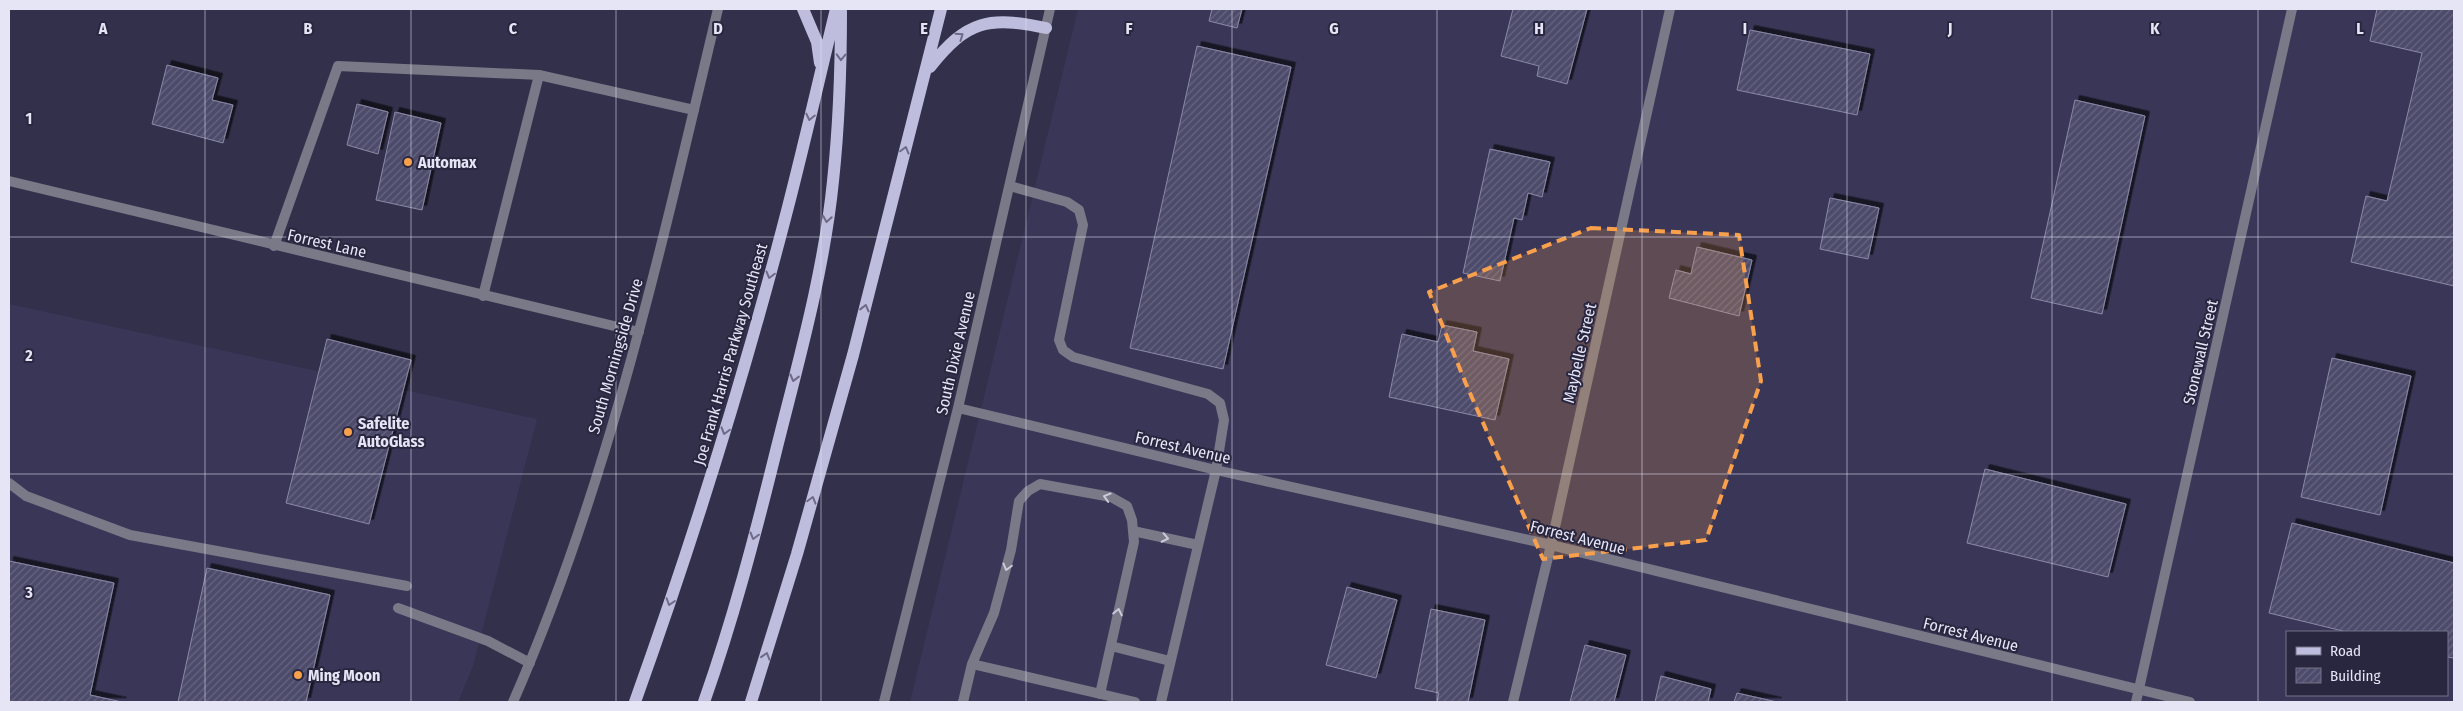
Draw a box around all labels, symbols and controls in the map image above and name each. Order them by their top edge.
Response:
text: A [98,19,108,38]
text: B [304,19,313,38]
text: C [509,19,518,38]
text: D [713,19,723,38]
text: E [920,19,928,38]
text: F [1125,19,1133,38]
text: G [1329,19,1339,38]
text: H [1534,19,1544,38]
text: I [1743,19,1747,38]
text: J [1947,19,1952,38]
text: K [2150,19,2160,38]
text: L [2356,19,2364,38]
one-way arrow [954,33,964,42]
one-way arrow [835,54,846,62]
text: 1 [26,109,32,128]
one-way arrow [805,113,816,122]
one-way arrow [900,147,910,155]
place label: Automax [417,153,477,172]
marker: Automax [402,156,414,168]
one-way arrow [823,215,833,224]
street label: Forrest Lane [286,225,368,262]
street label: Joe Frank Harris Parkway Southeast [690,240,772,467]
one-way arrow [765,270,776,279]
street label: South Morningside Drive [584,276,647,436]
street label: South Dixie Avenue [932,289,979,417]
street label: Stonewall Street [2179,297,2222,406]
street label: Maybelle Street [1559,301,1600,405]
one-way arrow [859,303,870,312]
text: 2 [24,346,33,365]
one-way arrow [789,374,800,383]
place label: Safelite AutoGlass [357,414,424,451]
marker: Safelite AutoGlass [342,426,354,438]
one-way arrow [721,426,731,435]
street label: Forrest Avenue [1133,427,1233,468]
one-way arrow [1103,492,1112,502]
one-way arrow [807,497,817,505]
street label: Forrest Avenue [1528,516,1628,559]
one-way arrow [750,531,760,539]
one-way arrow [1161,532,1170,543]
one-way arrow [1002,562,1012,570]
text: 3 [24,583,33,602]
one-way arrow [666,597,676,606]
one-way arrow [1113,608,1123,617]
street label: Forrest Avenue [1921,613,2021,656]
legend [2286,631,2448,696]
text: Road [2330,642,2361,660]
one-way arrow [760,652,770,661]
place label: Ming Moon [308,666,380,685]
text: Building [2330,667,2381,685]
marker: Ming Moon [292,669,304,681]

